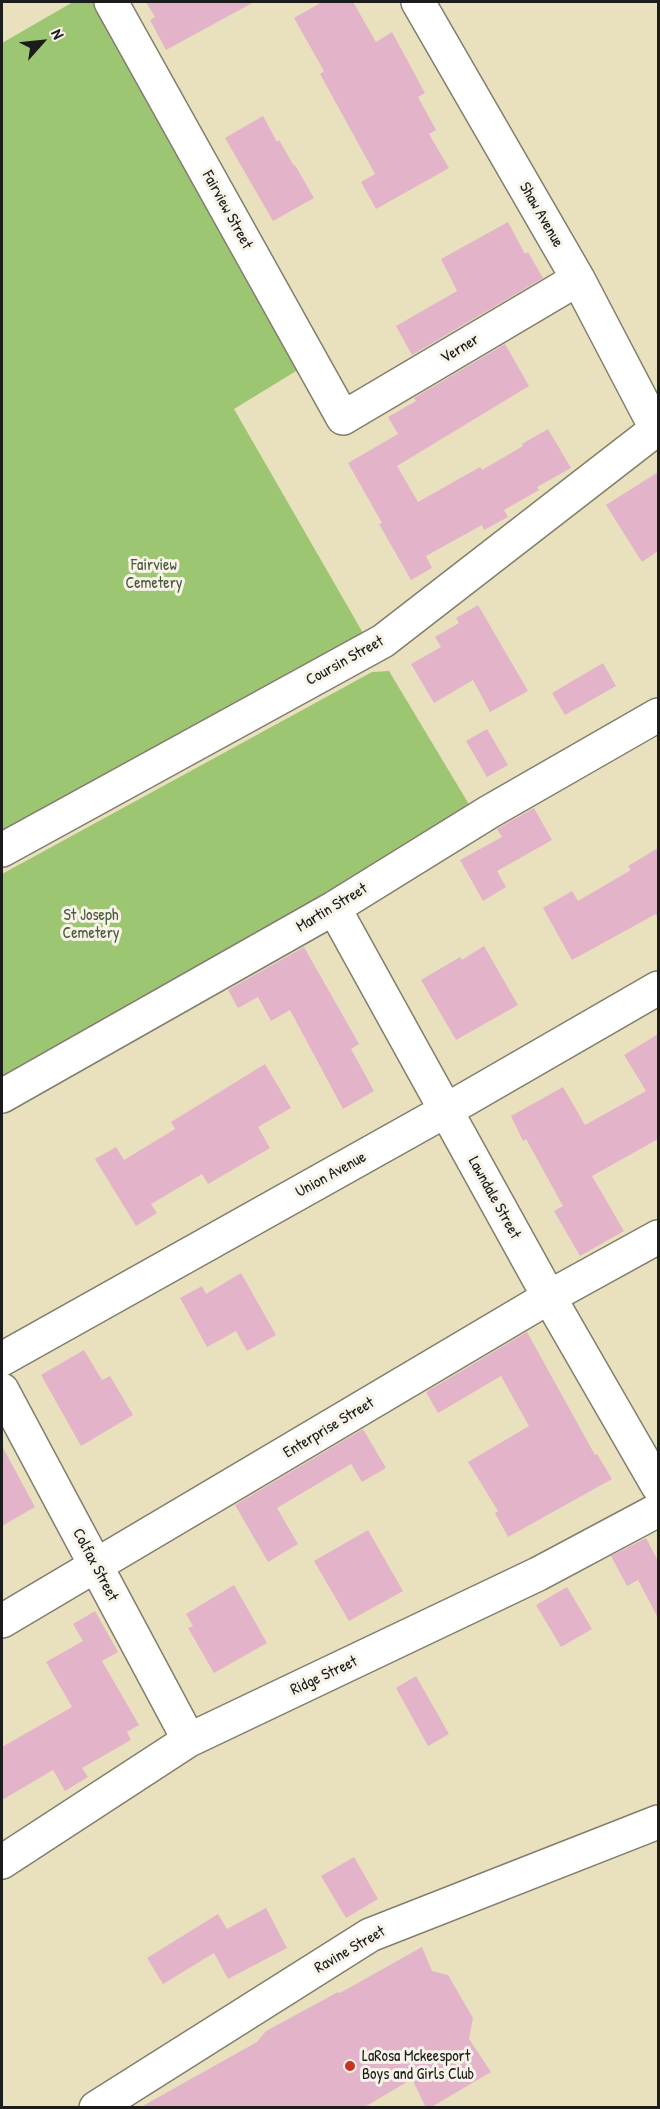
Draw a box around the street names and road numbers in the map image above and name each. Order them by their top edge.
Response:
street label: Fairview Street [198,167,256,253]
street label: Shaw Avenue [515,179,567,251]
street label: Verner [437,330,483,368]
street label: Coursin Street [303,632,387,690]
street label: Martin Street [293,879,371,937]
street label: Union Avenue [292,1148,370,1202]
street label: Lawndale Street [464,1154,524,1242]
street label: Enterprise Street [280,1393,378,1463]
street label: Colfax Street [68,1525,122,1605]
street label: Ridge Street [288,1652,360,1700]
street label: Ravine Street [311,1922,389,1978]

